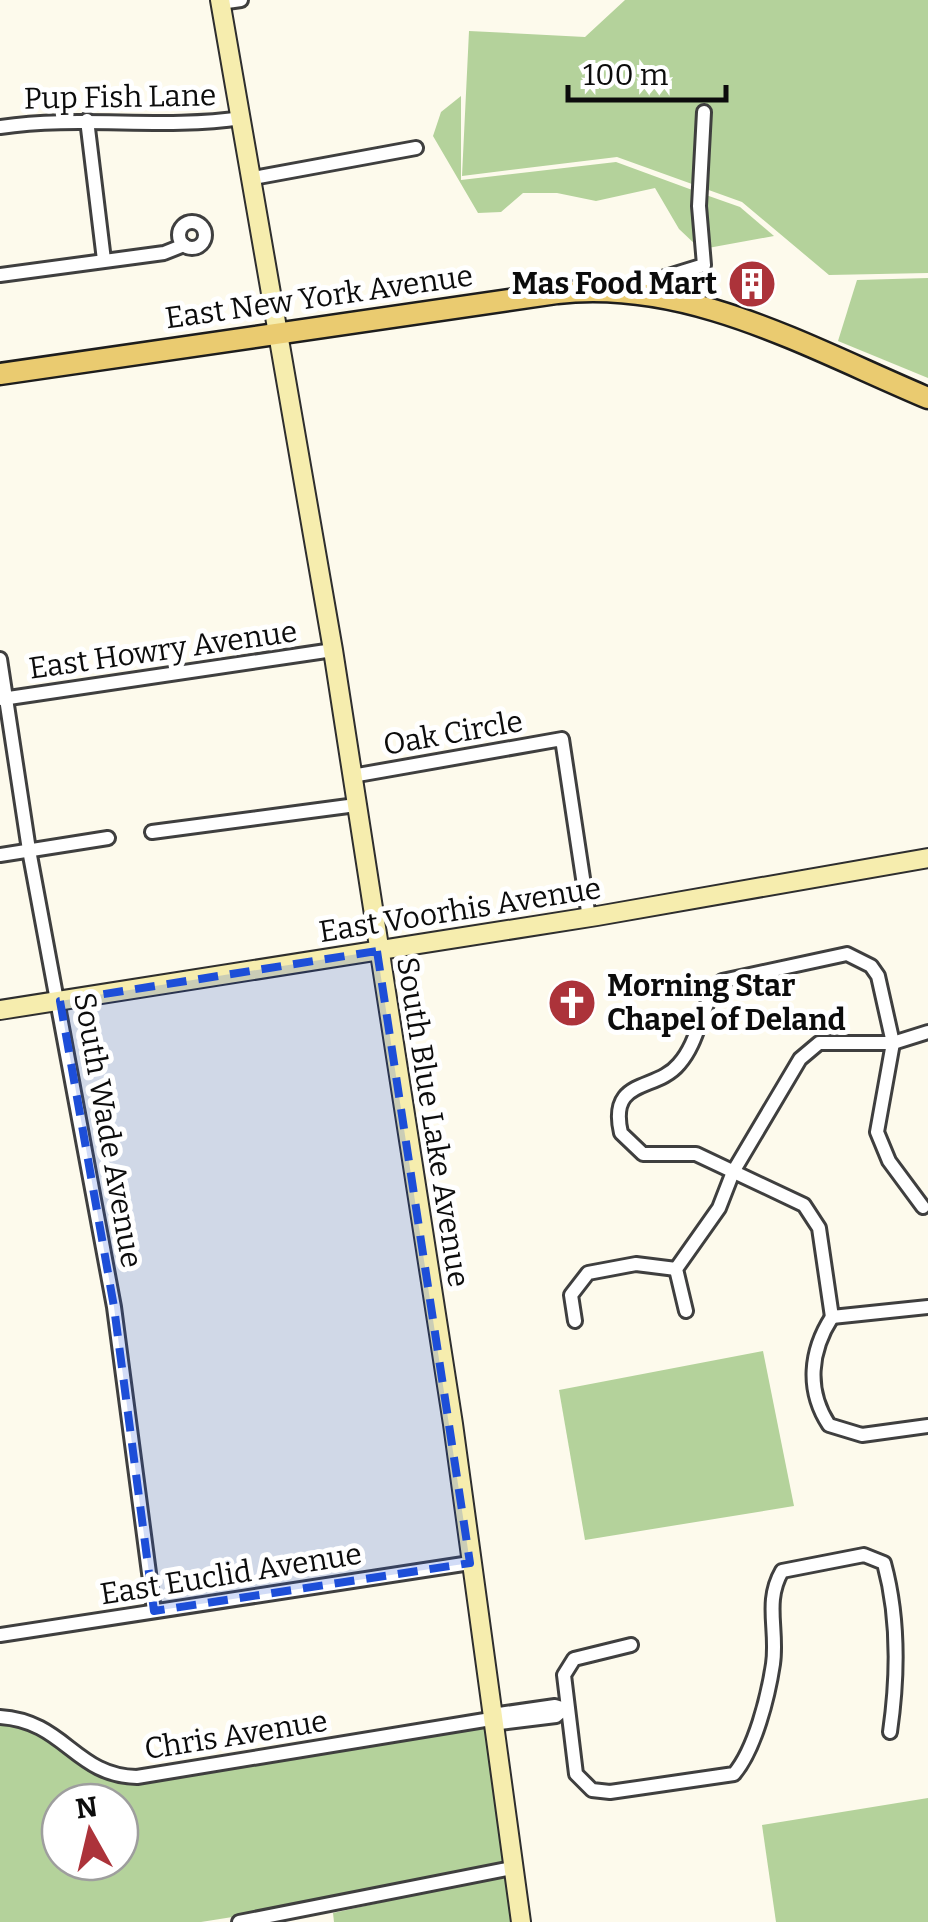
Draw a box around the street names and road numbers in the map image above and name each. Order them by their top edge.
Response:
street label: Pup Fish Lane [24,77,216,117]
street label: East New York Avenue [163,258,475,336]
street label: East Howry Avenue [27,613,299,687]
street label: Oak Circle [380,703,526,763]
street label: East Voorhis Avenue [316,870,604,950]
street label: South Blue Lake Avenue [389,954,477,1290]
street label: South Wade Avenue [66,990,150,1270]
street label: East Euclid Avenue [98,1536,364,1612]
street label: Chris Avenue [142,1703,330,1767]

